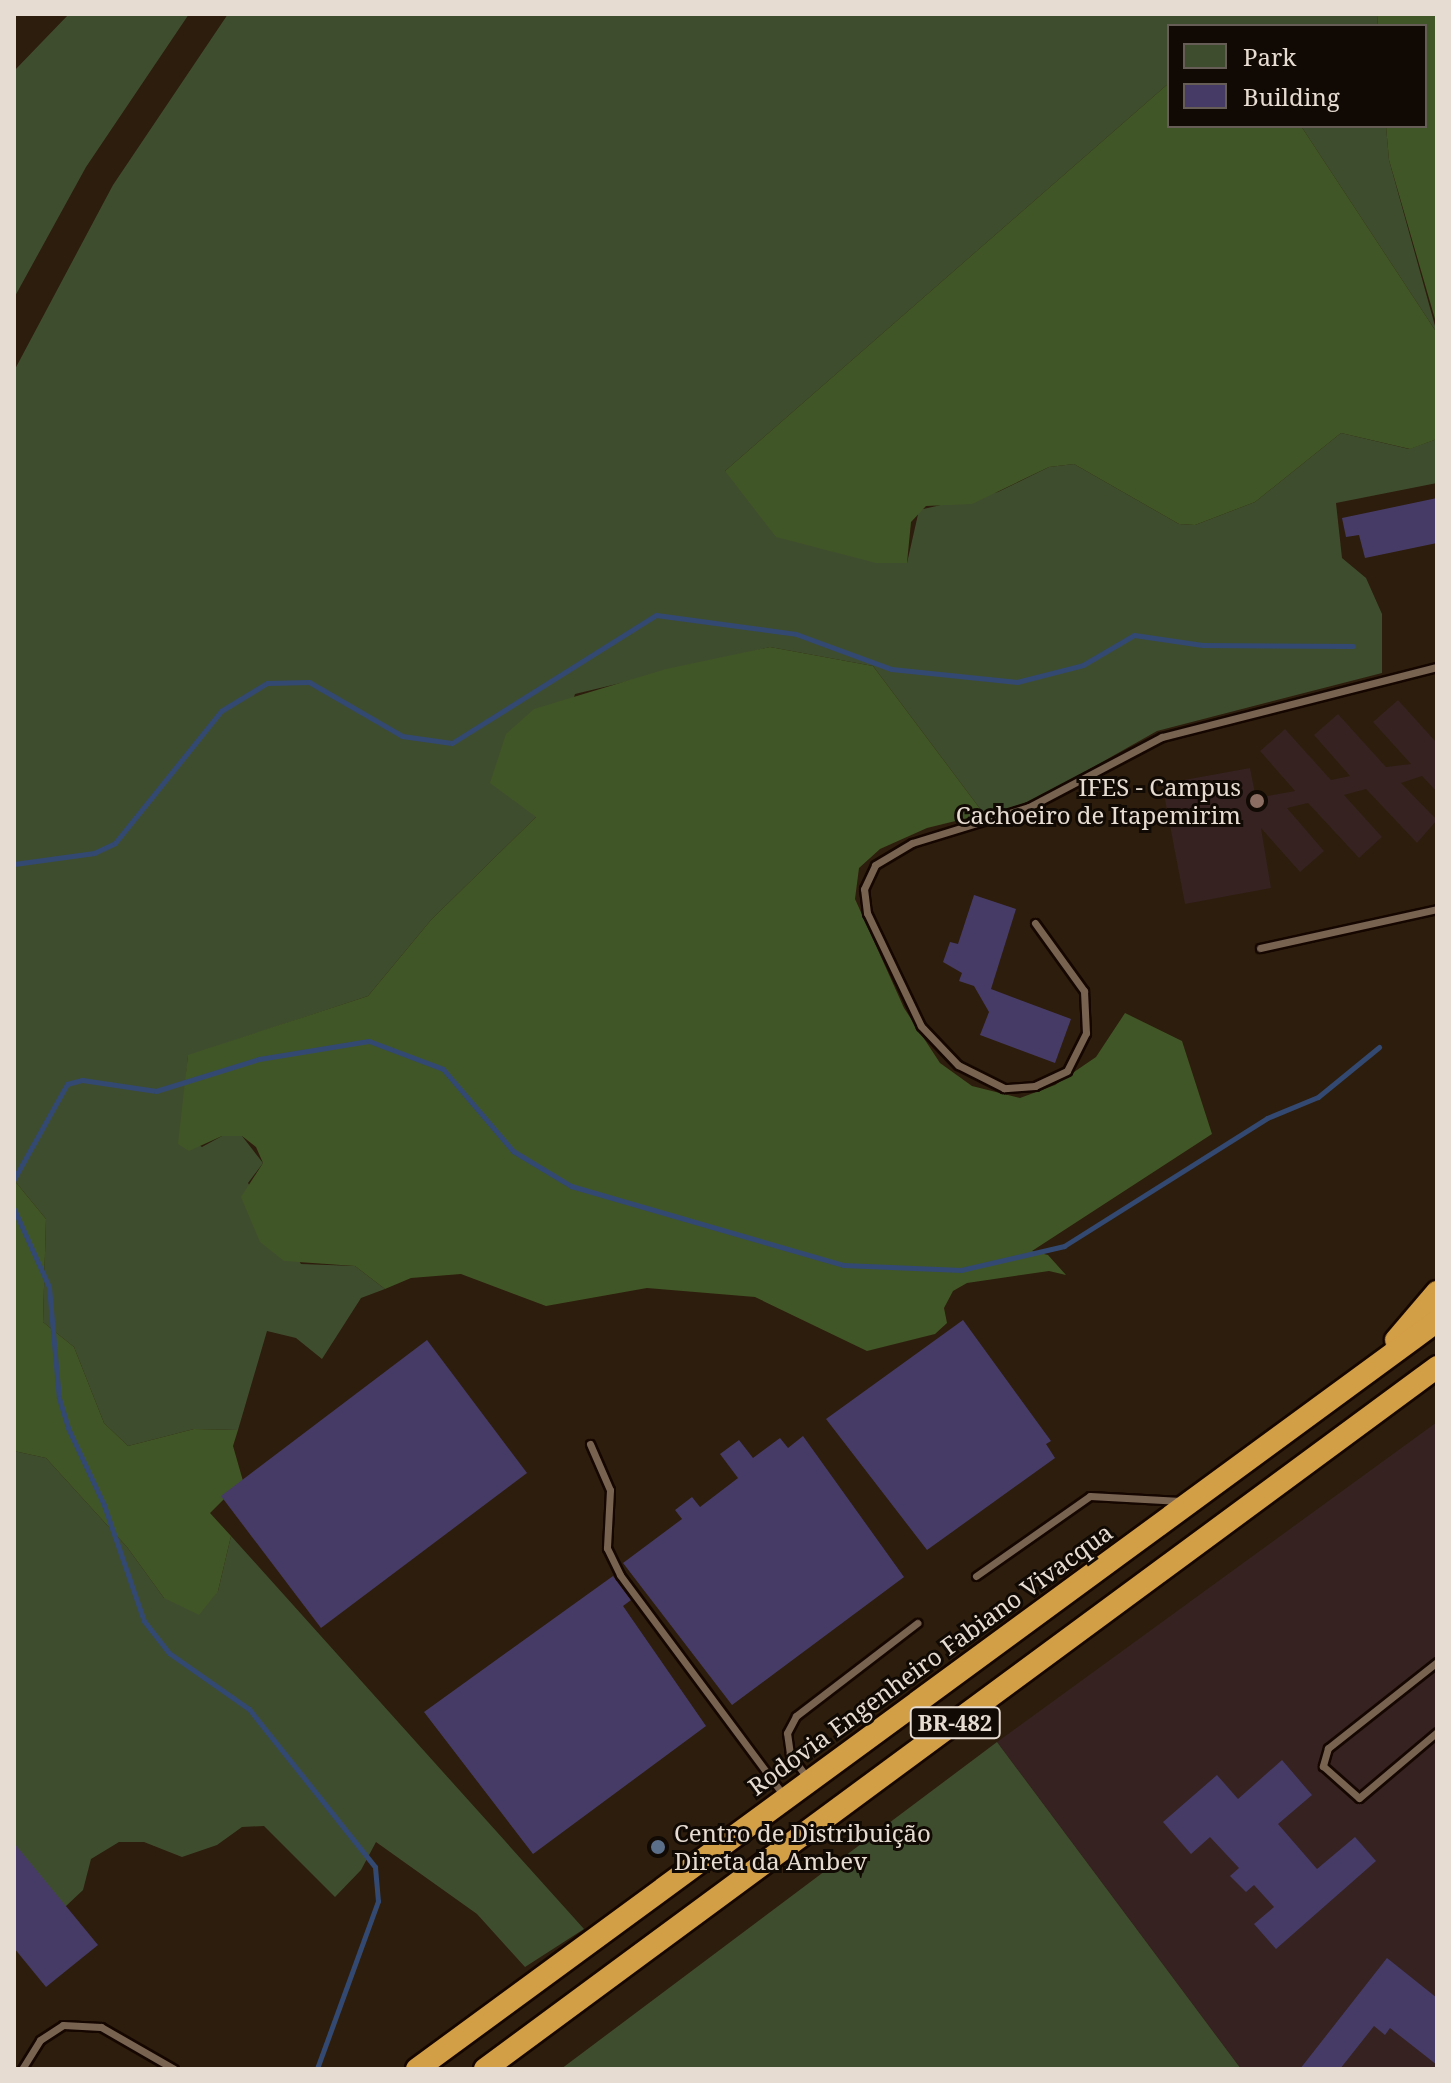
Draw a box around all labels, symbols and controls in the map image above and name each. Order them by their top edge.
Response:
legend [1167,24,1427,128]
text: Park [1243,40,1296,73]
text: Building [1243,80,1340,113]
place label: IFES - Campus Cachoeiro de Itapemirim [956,773,1241,829]
marker: IFES - Campus Cachoeiro de Itapemirim [1248,792,1266,810]
street label: Rodovia Engenheiro Fabiano Vivacqua [742,1517,1118,1801]
road number: BR-482 [909,1705,1001,1741]
place label: Centro de Distribuição Direta da Ambev [674,1819,931,1875]
marker: Centro de Distribuição Direta da Ambev [649,1838,667,1856]

